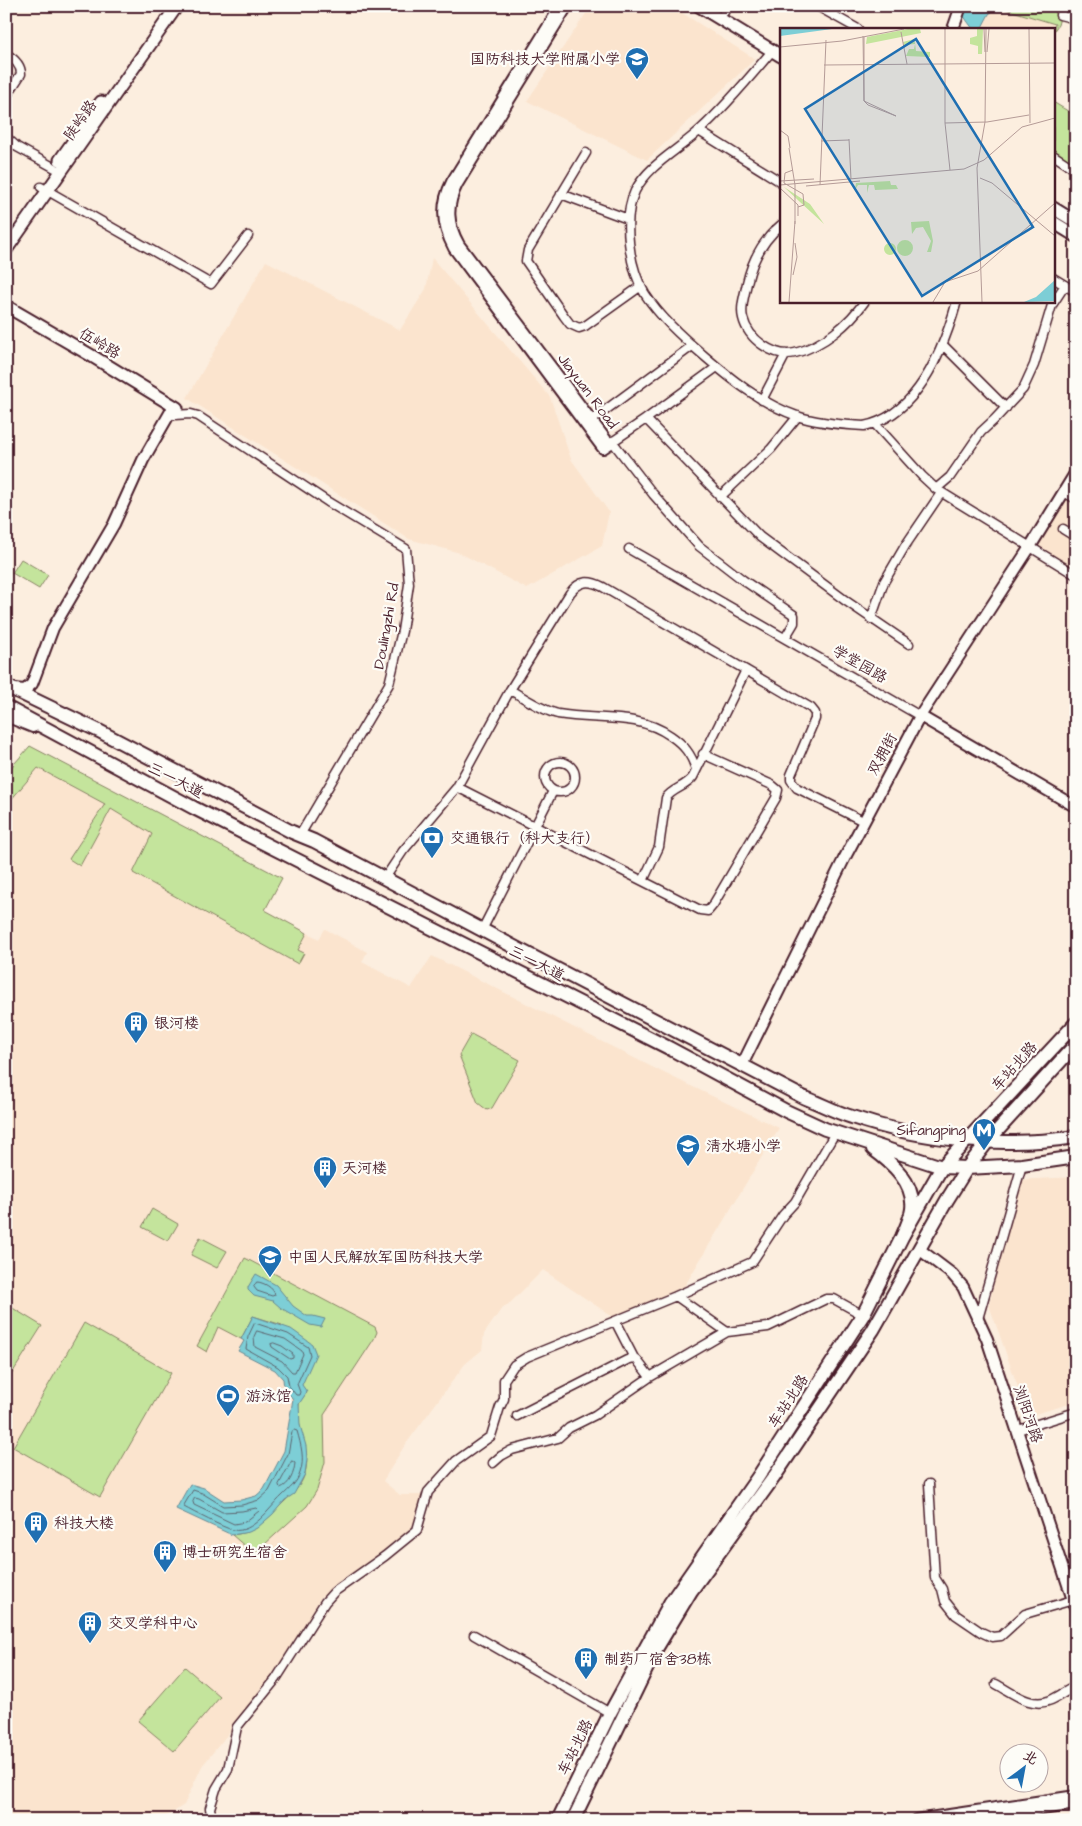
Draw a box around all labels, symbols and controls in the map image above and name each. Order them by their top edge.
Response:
inset map [780,28,1054,302]
school or university icon: 国防科技大学附属小学 [624,46,650,80]
place label: 国防科技大学附属小学 [470,49,620,70]
street label: 陡岭路 [59,96,102,145]
street label: 伍岭路 [75,323,124,364]
street label: Jiayuan Road [552,349,623,434]
street label: Doulingzhi Rd [369,581,405,671]
street label: 学堂园路 [829,640,891,689]
street label: 双拥街 [863,729,902,779]
street label: 三一大道 [144,757,207,803]
bank icon: 交通银行（科大支行） [419,825,445,859]
place label: 交通银行（科大支行） [450,828,600,849]
street label: 三一大道 [505,940,568,986]
building icon: 银河楼 [123,1010,149,1044]
place label: 银河楼 [154,1013,199,1034]
street label: 车站北路 [986,1037,1042,1096]
metro station icon: Sifangping [971,1117,997,1151]
place label: Sifangping [896,1120,966,1142]
school or university icon: 清水塘小学 [675,1133,701,1167]
place label: 清水塘小学 [706,1136,781,1157]
building icon: 天河楼 [312,1155,338,1189]
place label: 天河楼 [342,1158,387,1179]
school or university icon: 中国人民解放军国防科技大学 [257,1244,283,1278]
place label: 中国人民解放军国防科技大学 [288,1247,483,1268]
street label: 车站北路 [763,1370,814,1432]
street label: 浏阳河路 [1008,1382,1047,1446]
sports icon: 游泳馆 [215,1383,241,1417]
place label: 游泳馆 [246,1386,291,1407]
building icon: 科技大楼 [23,1510,49,1544]
place label: 科技大楼 [54,1513,114,1534]
building icon: 博士研究生宿舍 [152,1539,178,1573]
place label: 博士研究生宿舍 [182,1542,287,1563]
building icon: 交叉学科中心 [77,1610,103,1644]
place label: 交叉学科中心 [108,1613,198,1634]
building icon: 制药厂宿舍38栋 [573,1646,599,1680]
place label: 制药厂宿舍38栋 [604,1649,711,1670]
street label: 车站北路 [553,1716,598,1779]
north arrow [1000,1744,1050,1794]
text: 北 [1019,1746,1042,1770]

